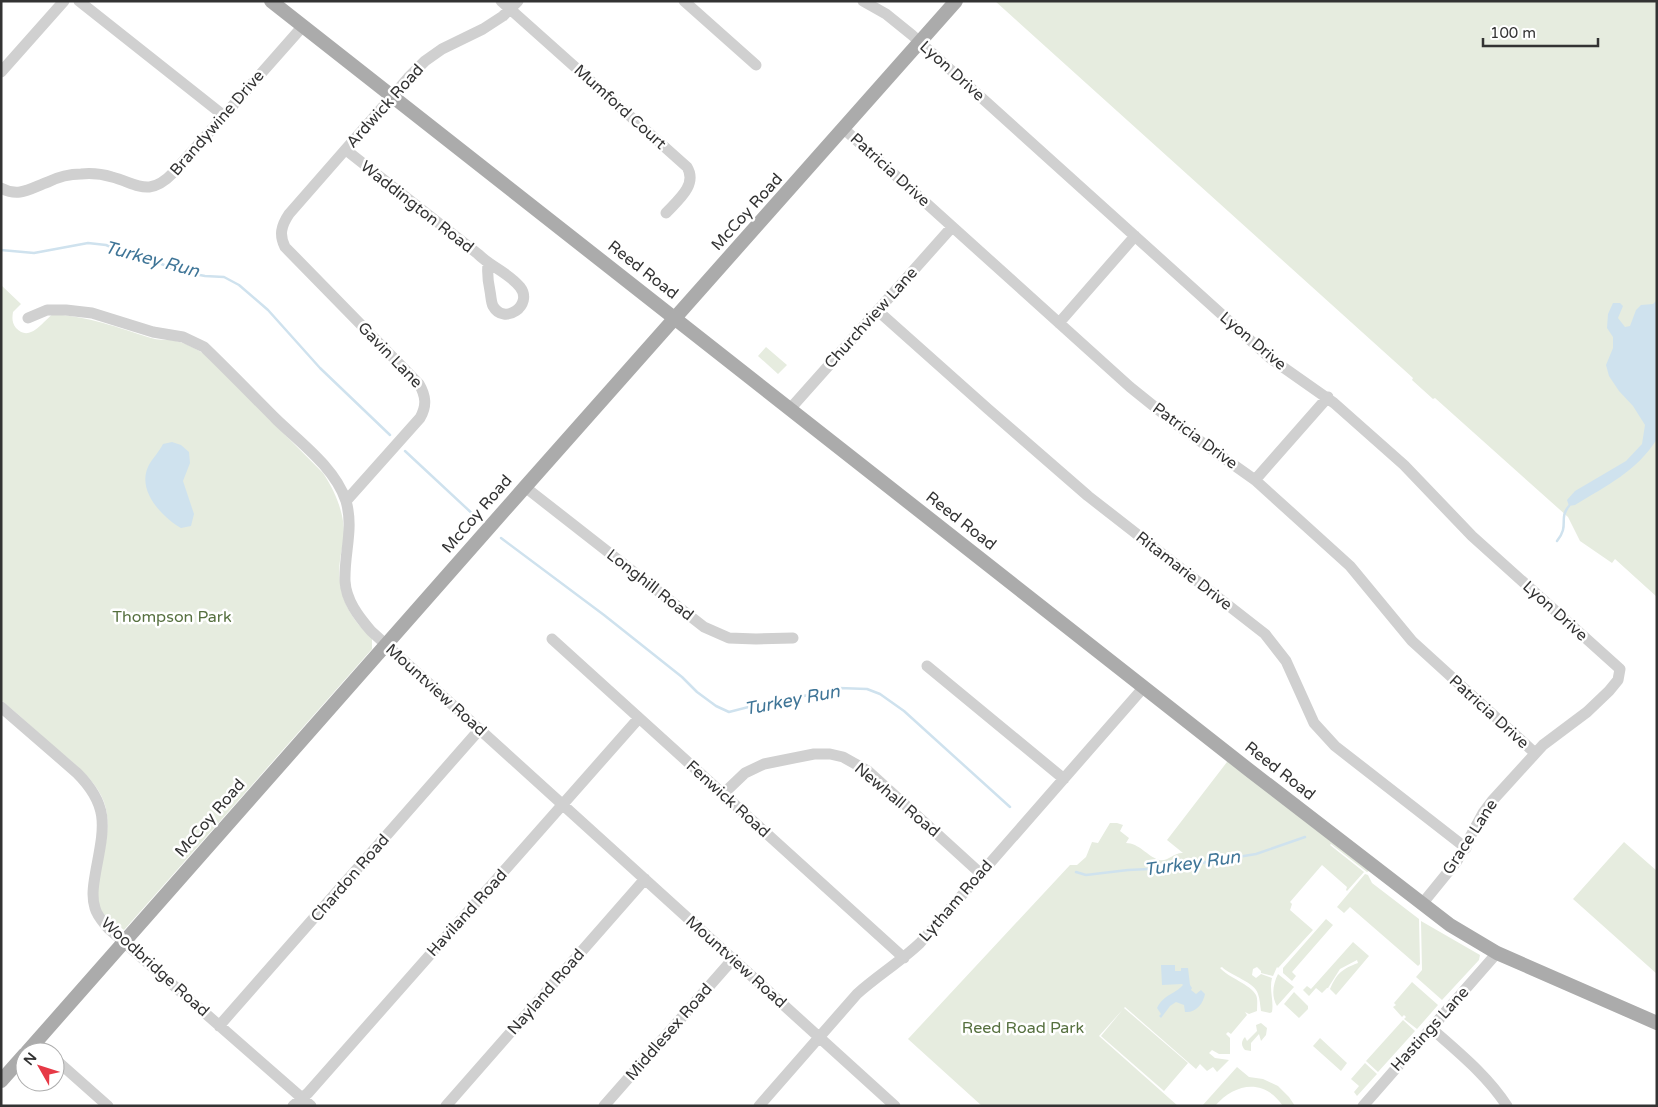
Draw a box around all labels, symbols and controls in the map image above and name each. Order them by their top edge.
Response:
scale bar [1483,15,1598,47]
text: 100 m [1490,24,1536,42]
street label: Lyon Drive [915,37,989,105]
street label: Ardwick Road [342,60,428,152]
street label: Mumford Court [570,60,670,154]
street label: Brandywine Drive [166,66,268,180]
street label: Patricia Drive [846,129,934,211]
street label: Waddington Road [356,157,478,257]
street label: McCoy Road [707,169,787,255]
water label: Turkey Run [103,236,202,282]
street label: Reed Road [604,236,682,304]
street label: Churchview Lane [820,263,922,373]
street label: Lyon Drive [1216,307,1290,375]
street label: Gavin Lane [354,318,426,392]
street label: Patricia Drive [1148,398,1242,474]
street label: McCoy Road [438,471,516,557]
street label: Reed Road [922,487,1000,555]
street label: Ritamarie Drive [1132,527,1236,615]
street label: Longhill Road [603,545,697,625]
street label: Lyon Drive [1518,577,1592,645]
park label: Thompson Park [112,607,232,627]
street label: Mountview Road [381,639,491,741]
street label: Patricia Drive [1445,671,1533,753]
water label: Turkey Run [742,680,843,720]
street label: Reed Road [1241,737,1319,805]
street label: Fenwick Road [682,756,774,842]
street label: Newhall Road [850,758,944,842]
street label: McCoy Road [171,775,249,861]
street label: Grace Lane [1438,796,1502,878]
street label: Chardon Road [306,830,394,926]
water label: Turkey Run [1143,845,1242,881]
street label: Lytham Road [915,856,997,946]
street label: Haviland Road [423,865,511,961]
street label: Mountview Road [681,911,791,1013]
street label: Woodbridge Road [97,913,213,1021]
street label: Nayland Road [503,945,589,1039]
street label: Middlesex Road [621,979,717,1085]
street label: Hastings Lane [1387,982,1473,1076]
park label: Reed Road Park [962,1018,1084,1038]
north arrow [15,1042,65,1092]
text: N [20,1049,40,1069]

